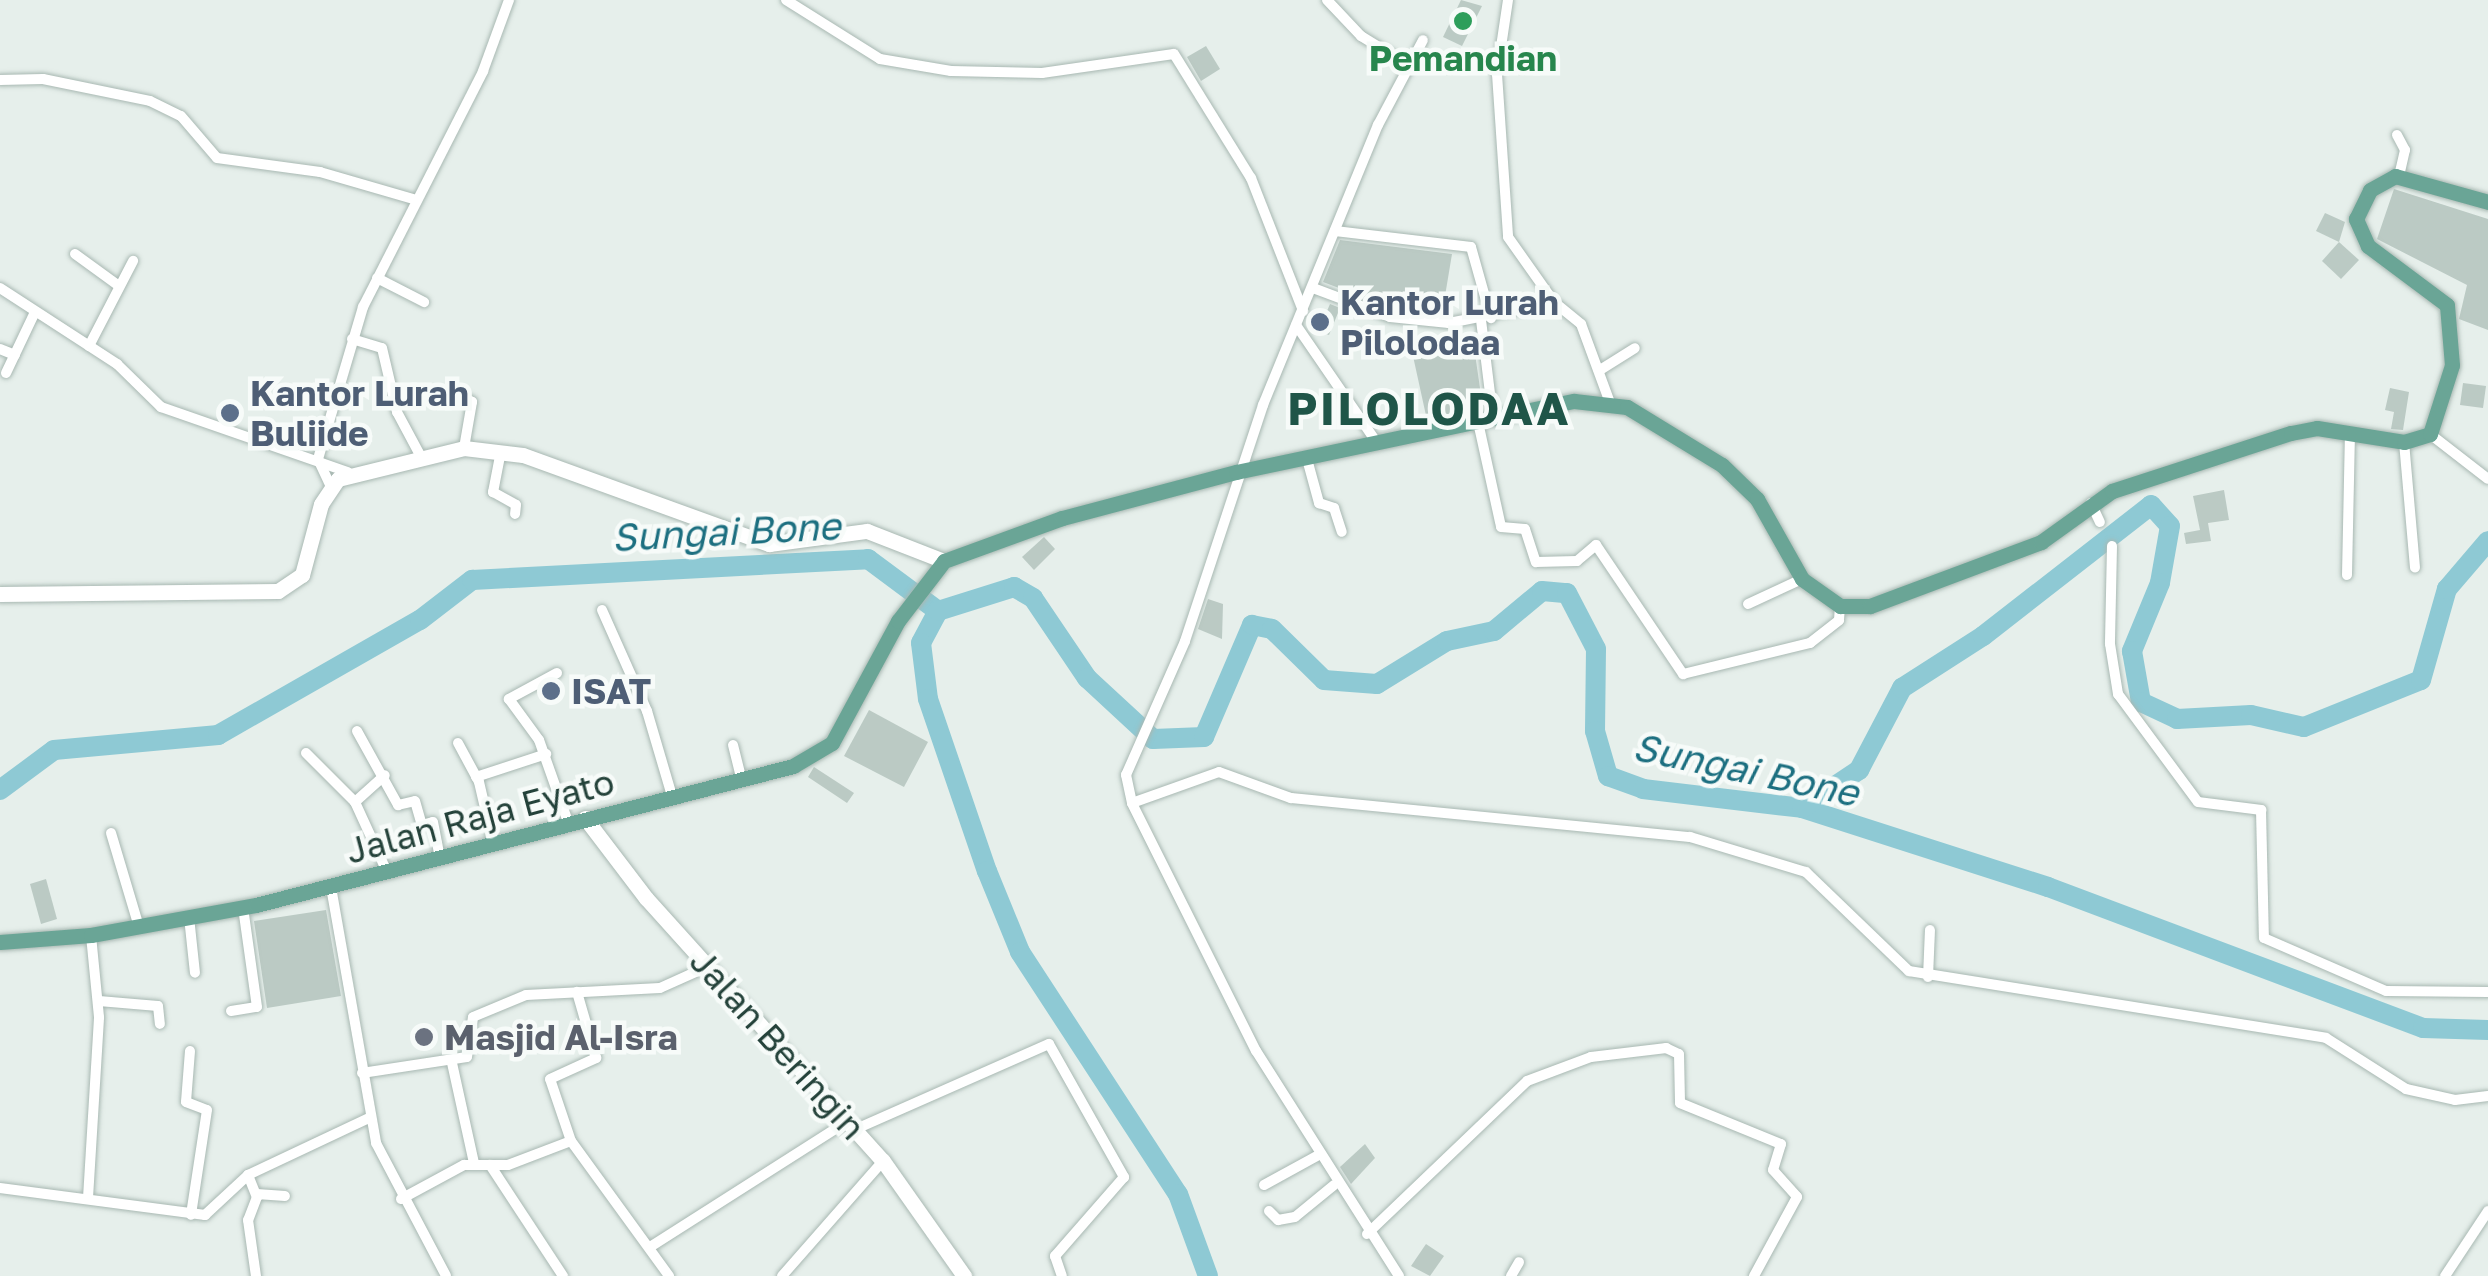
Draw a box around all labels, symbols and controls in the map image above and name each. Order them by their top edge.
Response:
marker: Pemandian [1452,10,1474,32]
place label: Pemandian [1369,37,1557,79]
place label: Kantor Lurah Pilolodaa [1340,281,1559,363]
marker: Kantor Lurah Pilolodaa [1309,311,1331,333]
place label: Kantor Lurah Buliide [250,372,469,454]
district label: PILOLODAA [1287,382,1571,436]
marker: Kantor Lurah Buliide [219,402,241,424]
water label: Sungai Bone [611,502,841,560]
place label: ISAT [571,670,651,712]
marker: ISAT [540,680,562,702]
water label: Sungai Bone [1629,723,1863,815]
street label: Jalan Raja Eyato [341,760,619,872]
street label: Jalan Beringin [682,940,874,1148]
place label: Masjid Al-Isra [444,1016,678,1058]
marker: Masjid Al-Isra [413,1026,435,1048]

